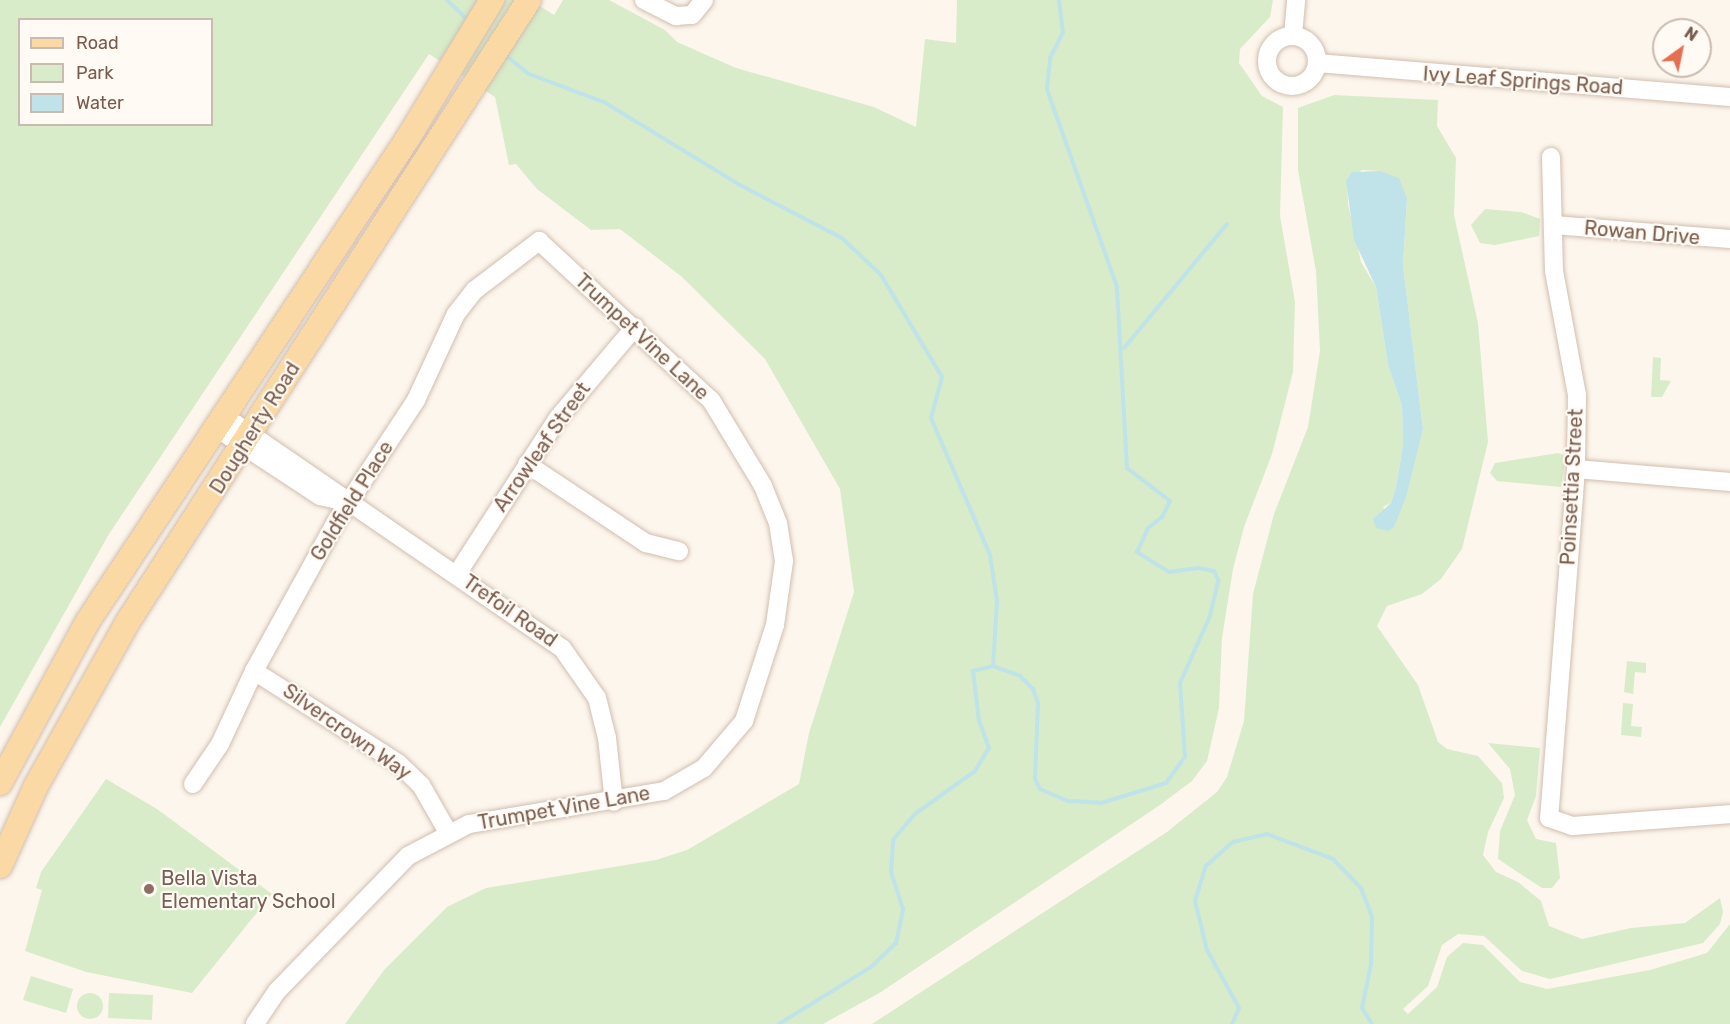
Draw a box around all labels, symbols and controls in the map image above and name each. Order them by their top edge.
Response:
legend [18,18,213,126]
north arrow [1652,18,1712,78]
text: N [1681,23,1701,45]
text: Road [76,32,119,54]
text: Park [76,62,113,84]
street label: Ivy Leaf Springs Road [1422,62,1624,100]
text: Water [76,92,124,114]
street label: Rowan Drive [1583,216,1701,250]
street label: Trumpet Vine Lane [570,269,714,405]
street label: Dougherty Road [205,357,305,499]
street label: Arrowleaf Street [488,377,596,517]
street label: Poinsettia Street [1556,408,1588,566]
street label: Goldfield Place [306,437,398,565]
street label: Trefoil Road [458,570,562,652]
street label: Silvercrown Way [278,679,416,785]
street label: Trumpet Vine Lane [476,781,652,835]
place label: Bella Vista Elementary School [161,866,336,913]
marker: Bella Vista Elementary School [142,882,156,896]

